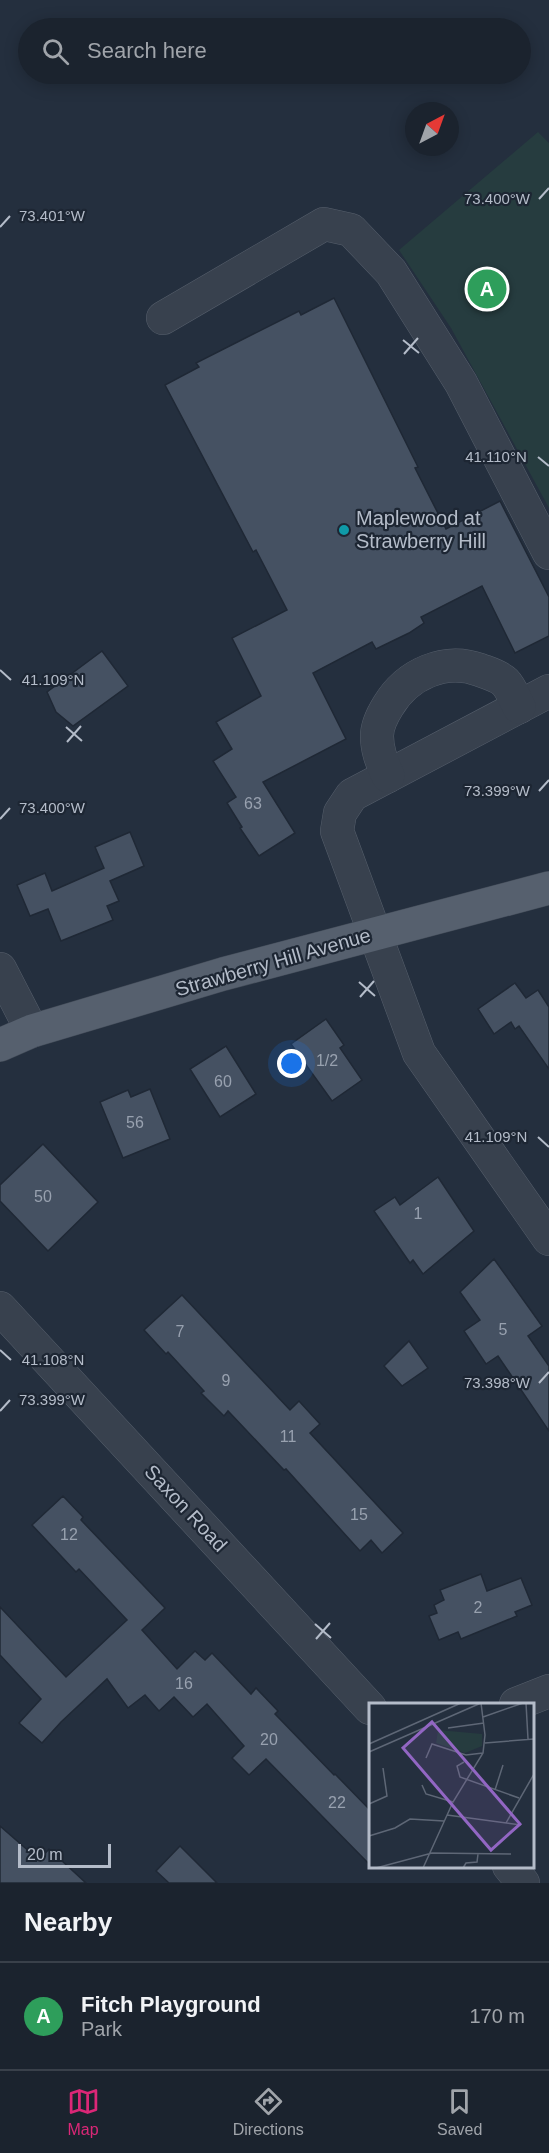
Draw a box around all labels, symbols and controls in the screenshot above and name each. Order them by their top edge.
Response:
search box [18,18,531,84]
icon: search [39,35,72,68]
text: Search here [87,38,207,63]
north arrow [405,102,459,156]
text: 73.400°W [464,190,531,207]
text: 73.401°W [19,207,86,224]
pin: A [468,266,506,312]
text: 41.110°N [465,448,527,465]
place label: Maplewood at Strawberry Hill [356,507,486,552]
marker: Maplewood at Strawberry Hill [337,523,351,537]
text: 41.109°N [22,671,84,688]
text: 73.399°W [464,782,531,799]
house number: 63 [244,795,262,812]
text: 73.400°W [19,799,86,816]
street label: Strawberry Hill Avenue [173,924,373,1000]
your location [277,1049,306,1078]
house number: 1/2 [316,1052,338,1069]
house number: 60 [214,1073,232,1090]
house number: 56 [126,1114,144,1131]
text: 41.109°N [465,1128,527,1145]
house number: 50 [34,1188,52,1205]
house number: 1 [414,1205,423,1222]
house number: 5 [499,1321,508,1338]
house number: 7 [176,1323,185,1340]
text: 41.108°N [22,1351,84,1368]
house number: 9 [222,1372,231,1389]
text: 73.398°W [464,1374,531,1391]
text: 73.399°W [19,1391,86,1408]
house number: 11 [280,1428,296,1445]
street label: Saxon Road [140,1460,232,1556]
house number: 15 [350,1506,368,1523]
house number: 12 [60,1526,78,1543]
house number: 2 [474,1599,483,1616]
house number: 16 [175,1675,193,1692]
inset map [369,1703,534,1868]
house number: 20 [260,1731,278,1748]
house number: 22 [328,1794,346,1811]
scale bar [18,1841,111,1868]
text: 20 m [27,1846,63,1863]
text: Nearby [24,1907,112,1937]
text: Fitch Playground [81,1992,261,2017]
text: A [36,2005,51,2027]
text: 170 m [469,2005,525,2027]
text: Park [81,2018,122,2040]
tab: Map [67,2085,100,2139]
tab: Directions [233,2085,304,2139]
tab: Saved [437,2085,482,2139]

